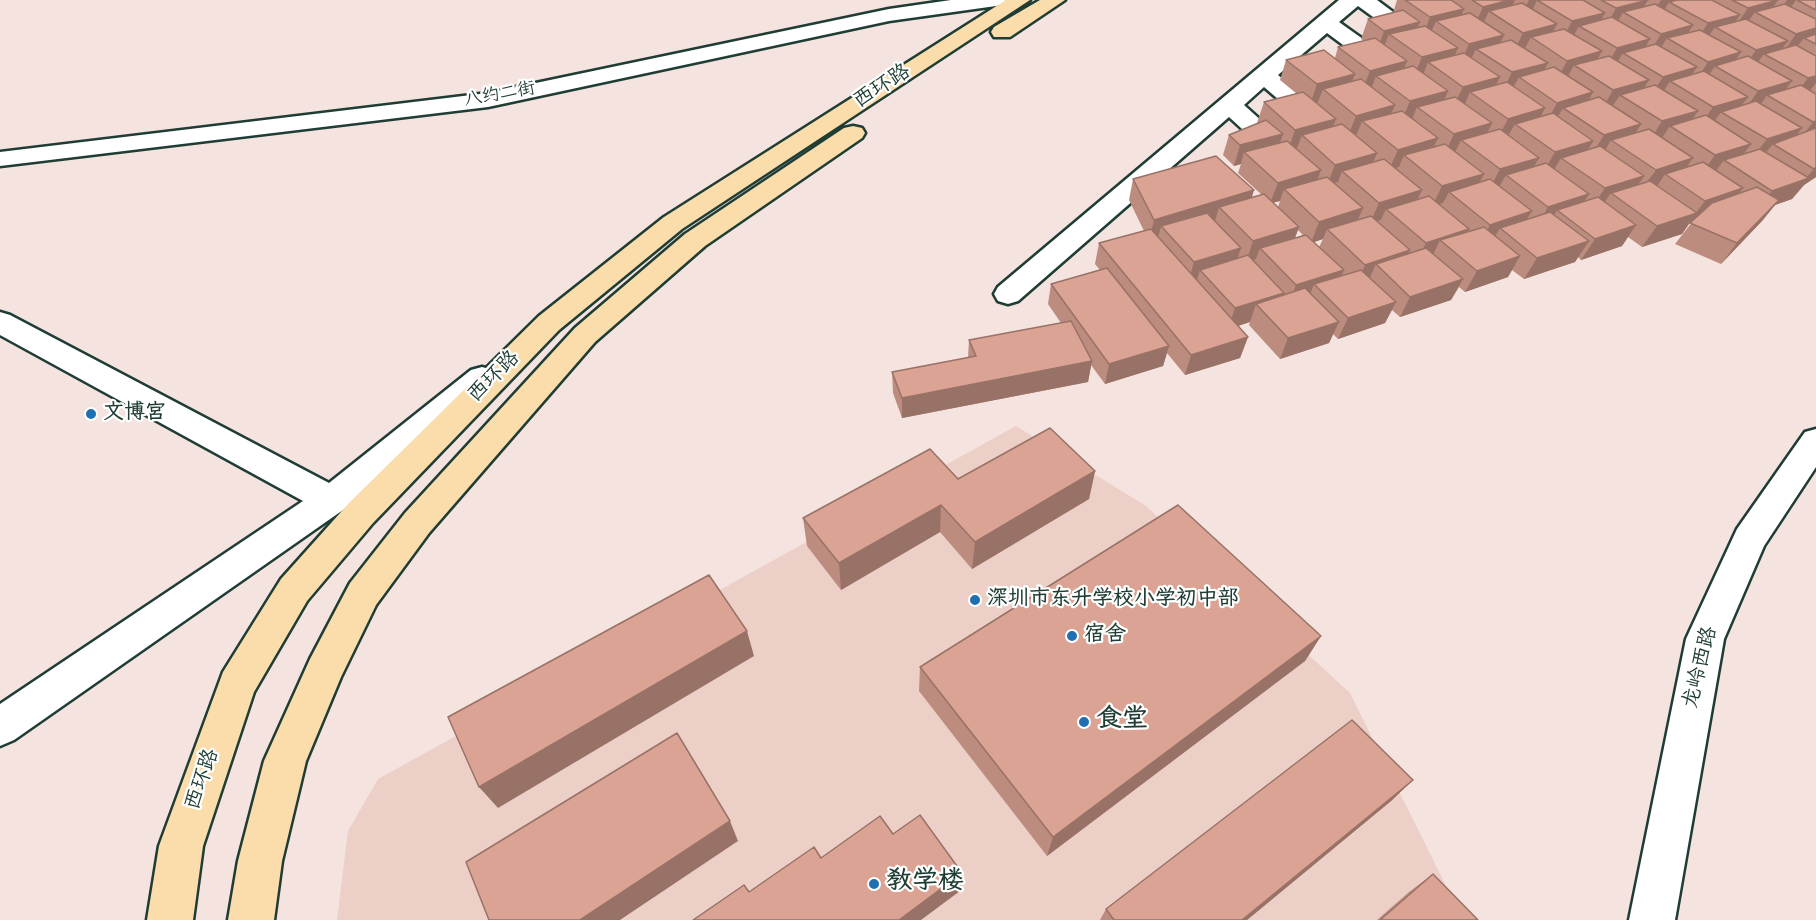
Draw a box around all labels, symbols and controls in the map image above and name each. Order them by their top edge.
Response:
street label: 西环路 [850,60,916,116]
street label: 八约二街 [463,79,537,113]
street label: 西环路 [464,347,526,409]
place label: 文博宫 [103,401,166,427]
marker: 文博宫 [84,407,98,421]
place label: 深圳市东升学校小学初中部 [987,587,1239,613]
marker: 深圳市东升学校小学初中部 [968,593,982,607]
place label: 宿舍 [1084,623,1126,649]
street label: 龙岭西路 [1680,624,1724,712]
marker: 宿舍 [1065,629,1079,643]
place label: 食堂 [1096,706,1148,738]
marker: 食堂 [1077,715,1091,729]
street label: 西环路 [182,746,226,814]
place label: 教学楼 [886,868,964,900]
marker: 教学楼 [867,877,881,891]

